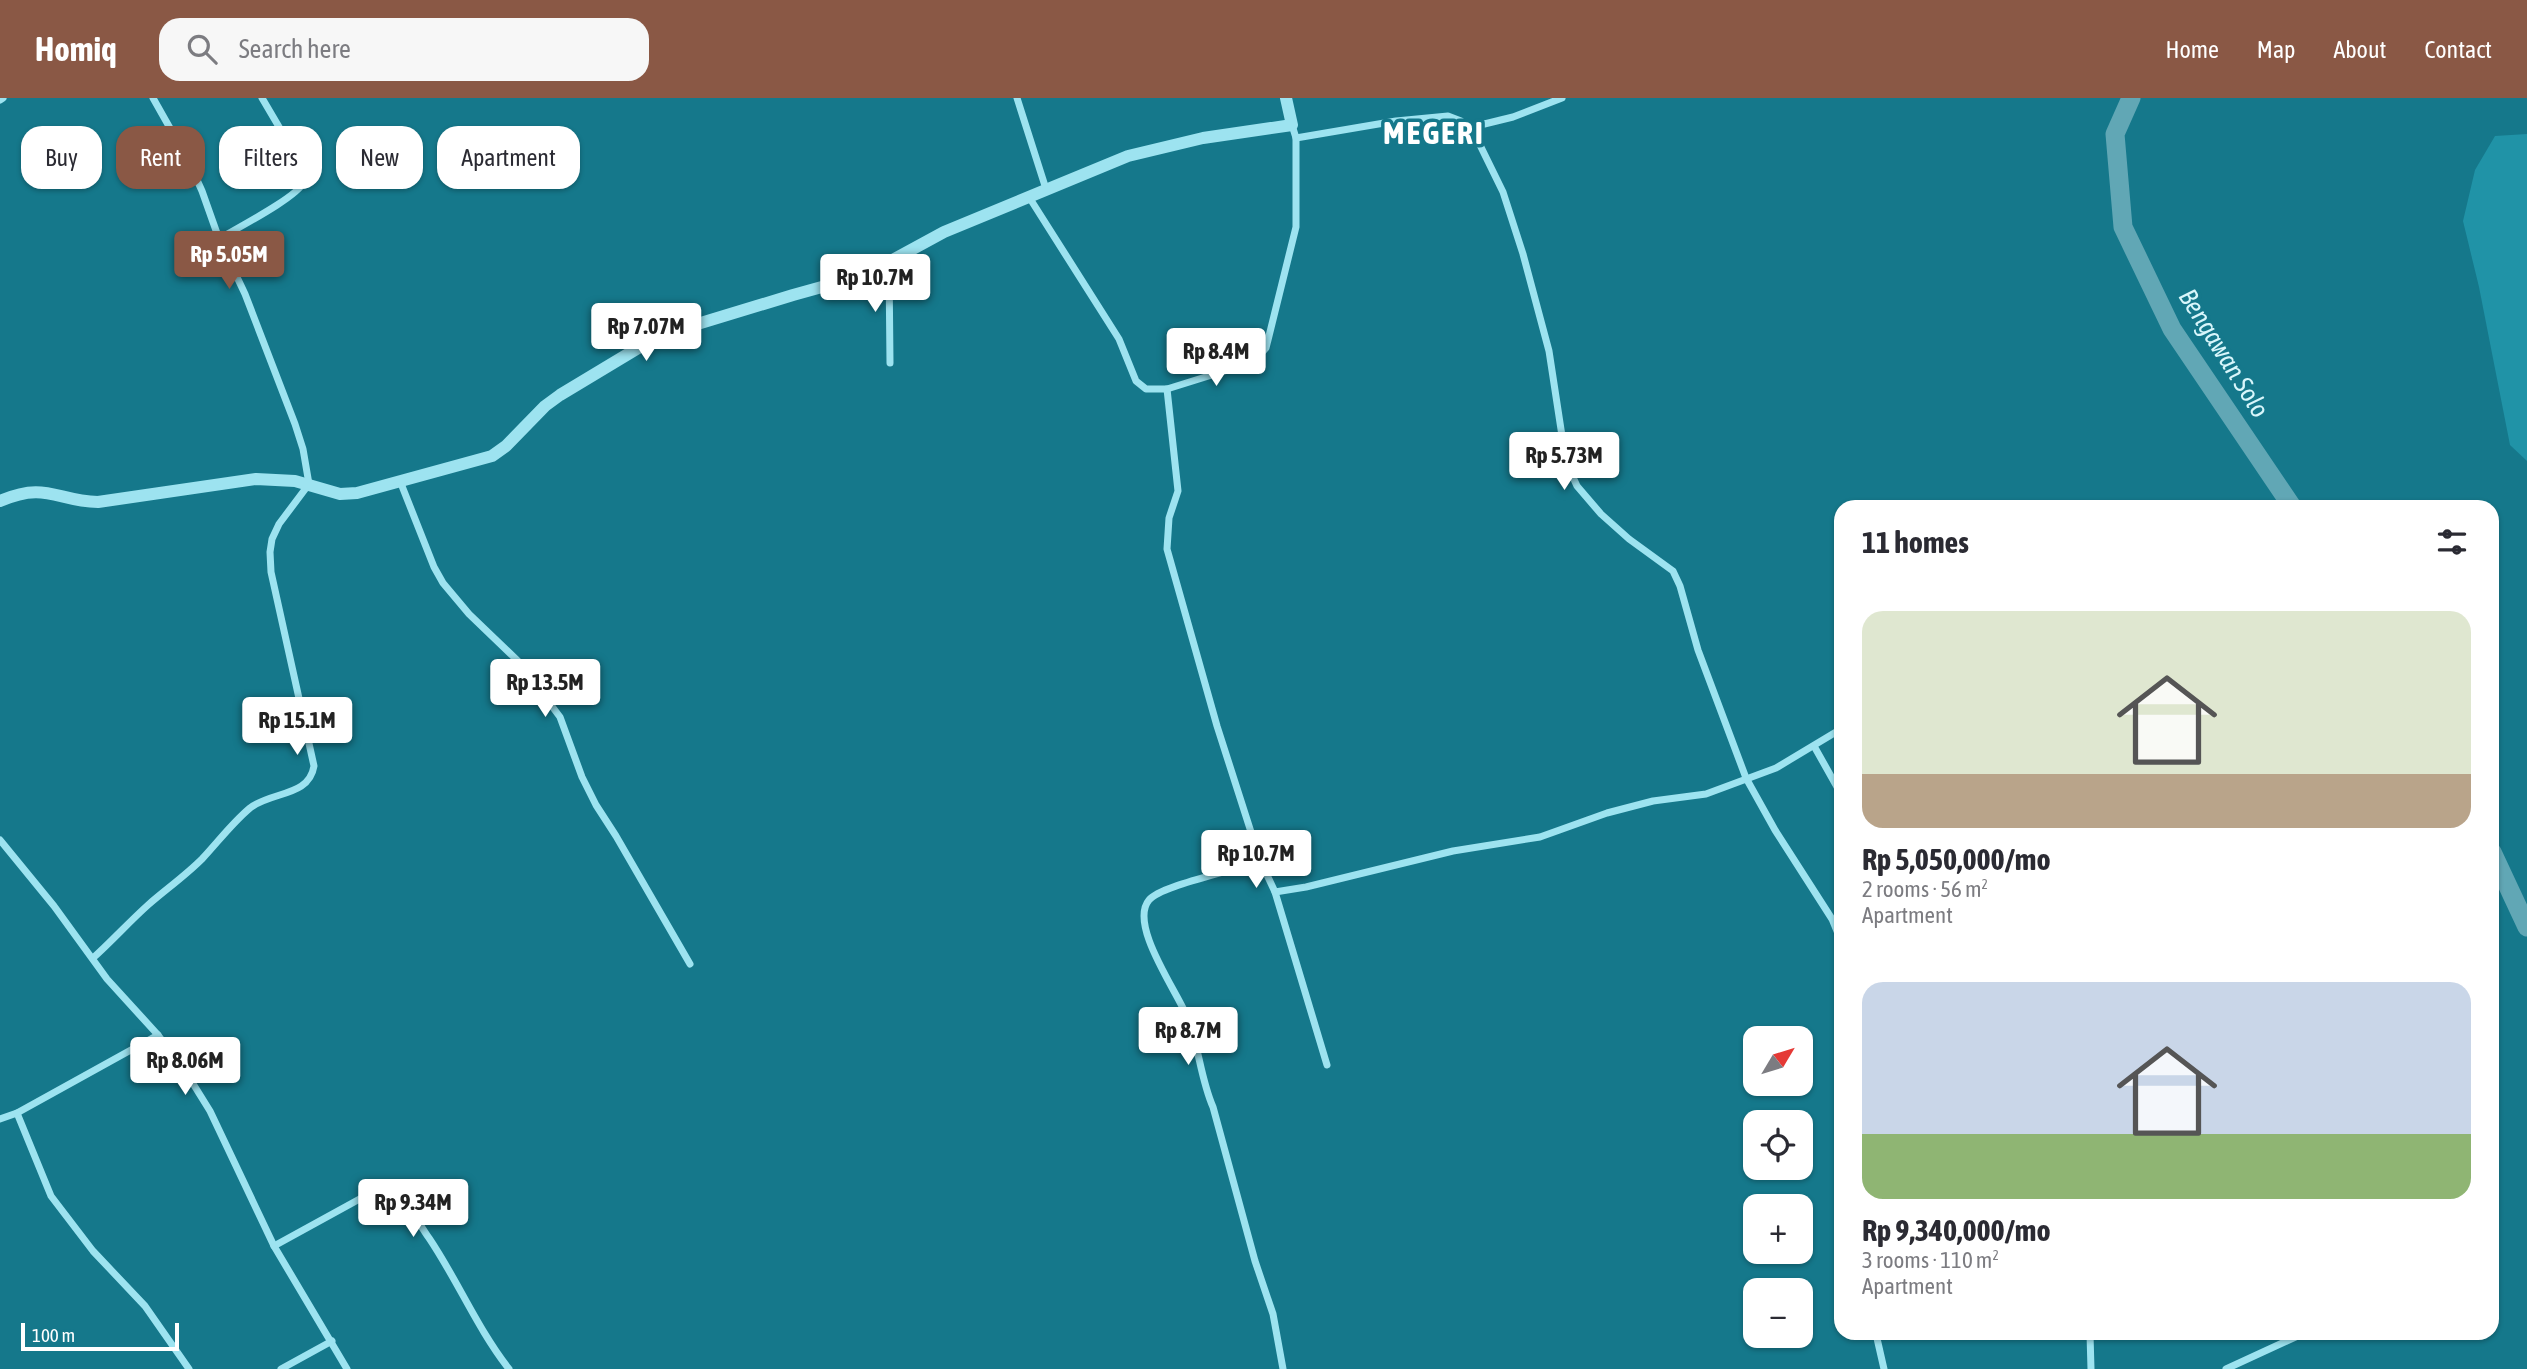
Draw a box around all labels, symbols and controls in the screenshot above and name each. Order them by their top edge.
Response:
search box [159,18,649,81]
text: Homiq [35,30,117,68]
icon: search [183,30,221,68]
text: Search here [239,34,351,64]
text: Home [2165,36,2219,63]
text: Map [2257,36,2295,63]
text: About [2333,36,2386,63]
text: Contact [2424,36,2492,63]
district label: MEGERI [1383,114,1485,151]
chip: Buy [21,126,102,189]
chip: Rent [116,126,205,189]
chip: Filters [219,126,322,189]
chip: New [336,126,423,189]
chip: Apartment [437,126,580,189]
pin: Rp 5.05M [157,232,301,291]
text: Rp 5.05M [190,241,268,267]
pin: Rp 10.7M [803,254,947,314]
text: Rp 10.7M [836,264,914,290]
water label: Bengawan Solo [2173,283,2275,423]
pin: Rp 7.07M [574,303,718,363]
text: Rp 7.07M [607,313,685,339]
pin: Rp 8.4M [1151,328,1281,388]
text: Rp 8.4M [1183,338,1249,364]
pin: Rp 5.73M [1492,432,1636,492]
text: Rp 5.73M [1525,442,1603,468]
icon: filters [2433,523,2471,561]
text: 11 homes [1862,525,1969,559]
icon: home [2104,657,2230,783]
pin: Rp 13.5M [473,660,617,719]
text: Rp 13.5M [506,669,584,695]
pin: Rp 15.1M [225,698,369,757]
text: Rp 15.1M [258,707,336,733]
pin: Rp 10.7M [1184,830,1328,890]
text: Rp 10.7M [1217,840,1295,866]
text: Rp 5,050,000/mo [1862,842,2051,876]
text: 2 rooms · 56 m² [1862,876,1988,902]
text: Apartment [1862,902,1953,928]
pin: Rp 8.7M [1123,1007,1253,1067]
text: Rp 8.7M [1155,1017,1221,1043]
north arrow [1743,1026,1813,1096]
map controls [1743,1026,1813,1348]
icon: home [2104,1028,2230,1154]
pin: Rp 8.06M [113,1038,257,1097]
text: Rp 8.06M [146,1047,224,1073]
button: locate [1743,1110,1813,1180]
pin: Rp 9.34M [341,1180,485,1239]
text: Rp 9.34M [374,1189,452,1215]
button: + [1743,1194,1813,1264]
text: Rp 9,340,000/mo [1862,1213,2051,1247]
text: 3 rooms · 110 m² [1862,1247,1999,1273]
text: Apartment [1862,1273,1953,1299]
button: − [1743,1278,1813,1348]
scale bar [21,1320,178,1352]
text: 100 m [32,1324,75,1346]

